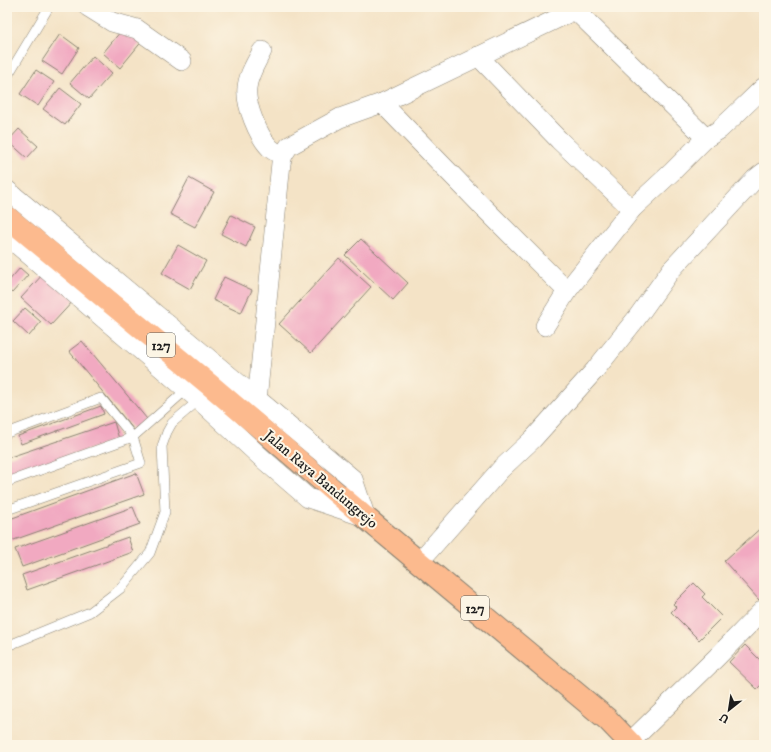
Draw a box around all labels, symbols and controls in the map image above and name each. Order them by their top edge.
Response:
road number: 127 [147,333,175,357]
street label: Jalan Raya Bandungrejo [258,425,382,533]
road number: 127 [461,596,489,620]
north arrow [709,690,749,730]
text: U [717,709,732,726]

